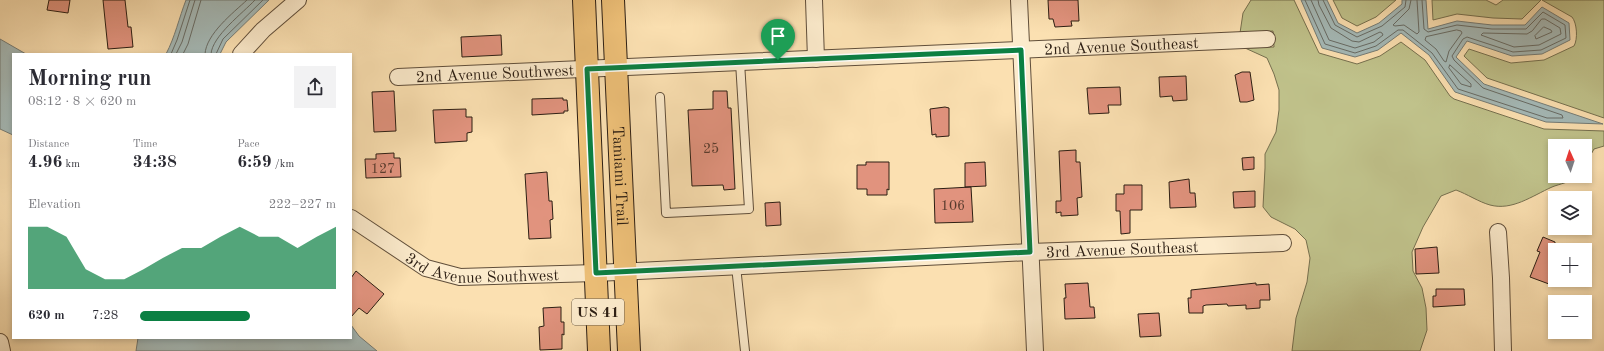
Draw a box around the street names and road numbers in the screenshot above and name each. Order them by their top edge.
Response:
street label: 2nd Avenue Southeast [1044,36,1199,59]
street label: 2nd Avenue Southwest [416,63,575,86]
street label: Tamiami Trail [609,126,629,226]
street label: 3rd Avenue Southeast [1046,240,1199,261]
street label: 3rd Avenue Southwest [402,251,560,287]
road number: US 41 [572,299,624,325]

